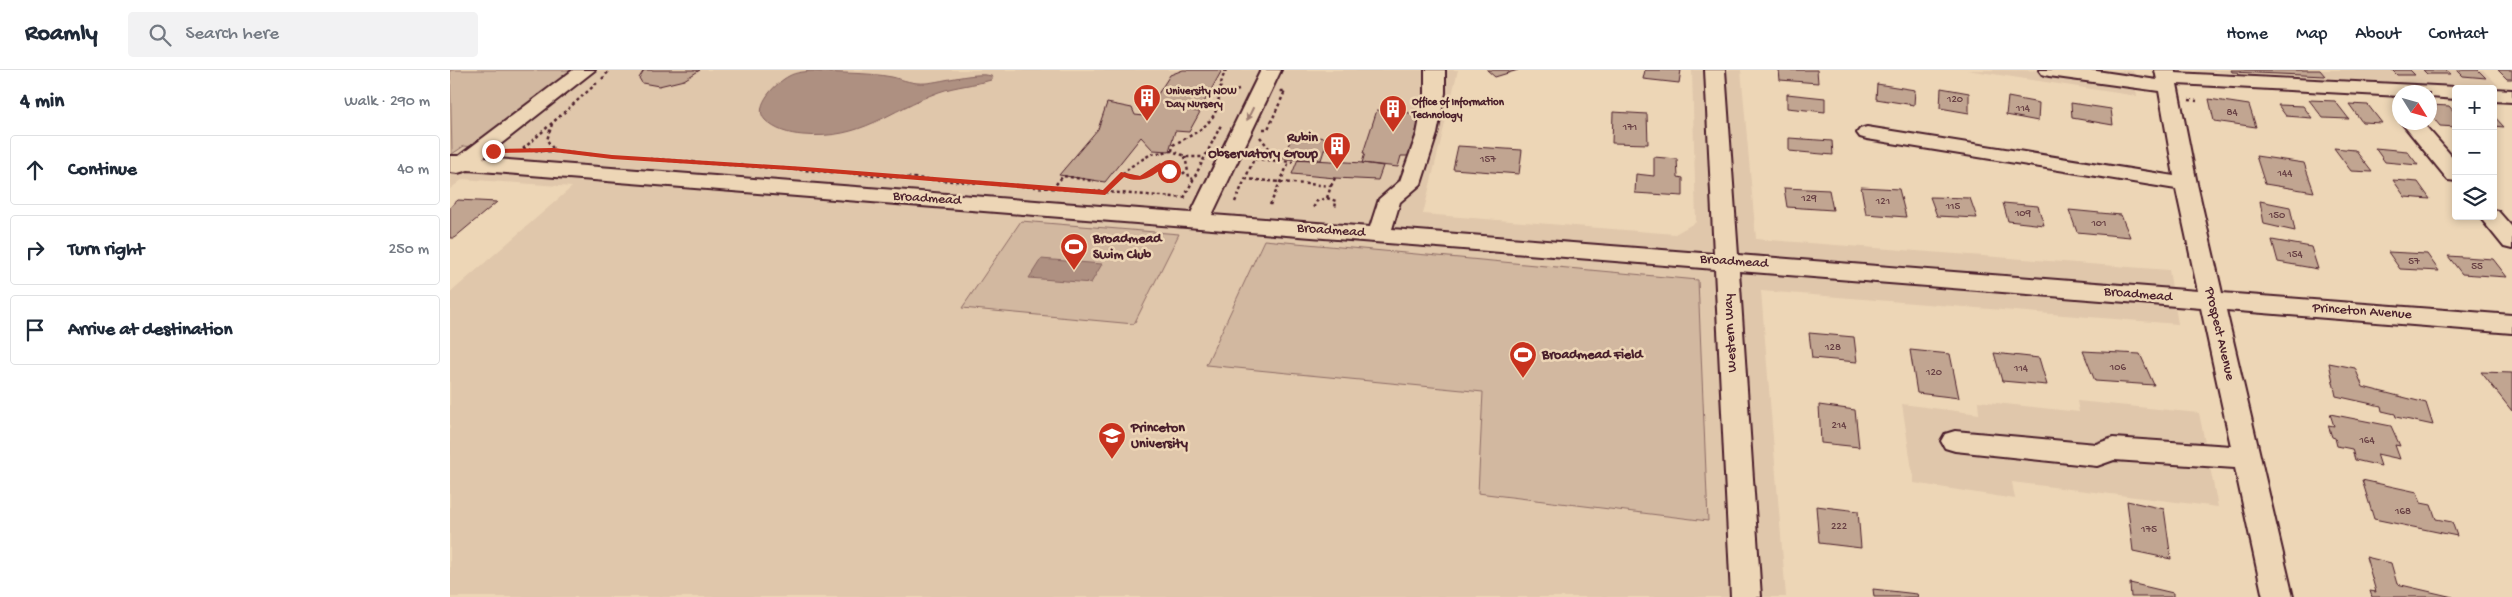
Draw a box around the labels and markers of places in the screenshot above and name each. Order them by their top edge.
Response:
building icon: University NOW Day Nursery [1132,83,1162,122]
place label: University NOW Day Nursery [1165,85,1237,111]
building icon: Office of Information Technology [1378,94,1408,133]
place label: Office of Information Technology [1411,96,1505,123]
place label: Rubin Observatory Group [1208,130,1318,163]
building icon: Rubin Observatory Group [1322,131,1352,170]
place label: Broadmead Swim Club [1092,231,1163,264]
sports icon: Broadmead Swim Club [1059,232,1089,271]
sports icon: Broadmead Field [1508,340,1538,379]
place label: Broadmead Field [1541,347,1644,364]
place label: Princeton University [1130,420,1188,453]
school or university icon: Princeton University [1097,421,1127,460]

